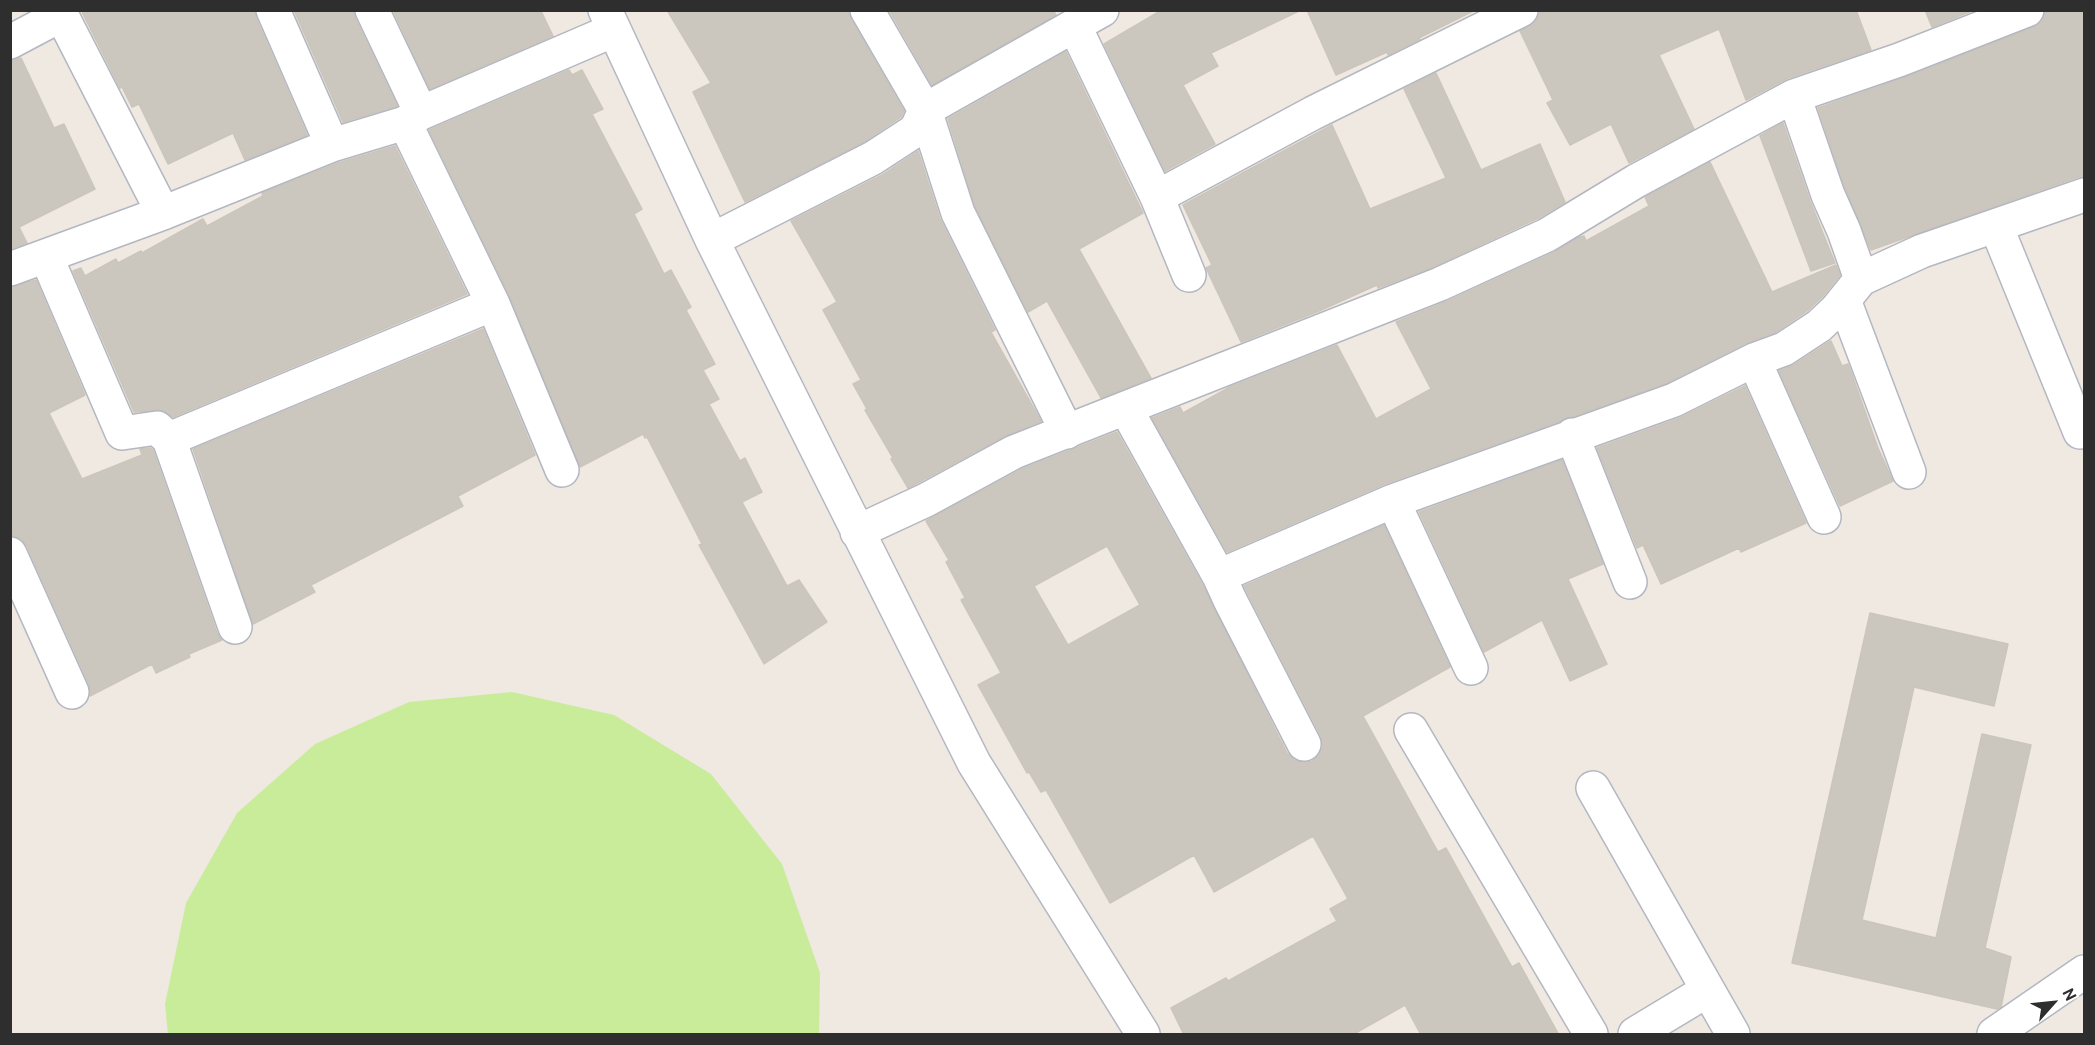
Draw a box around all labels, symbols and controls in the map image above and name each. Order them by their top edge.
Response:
north arrow [2023,973,2083,1033]
text: N [2058,985,2081,1004]

